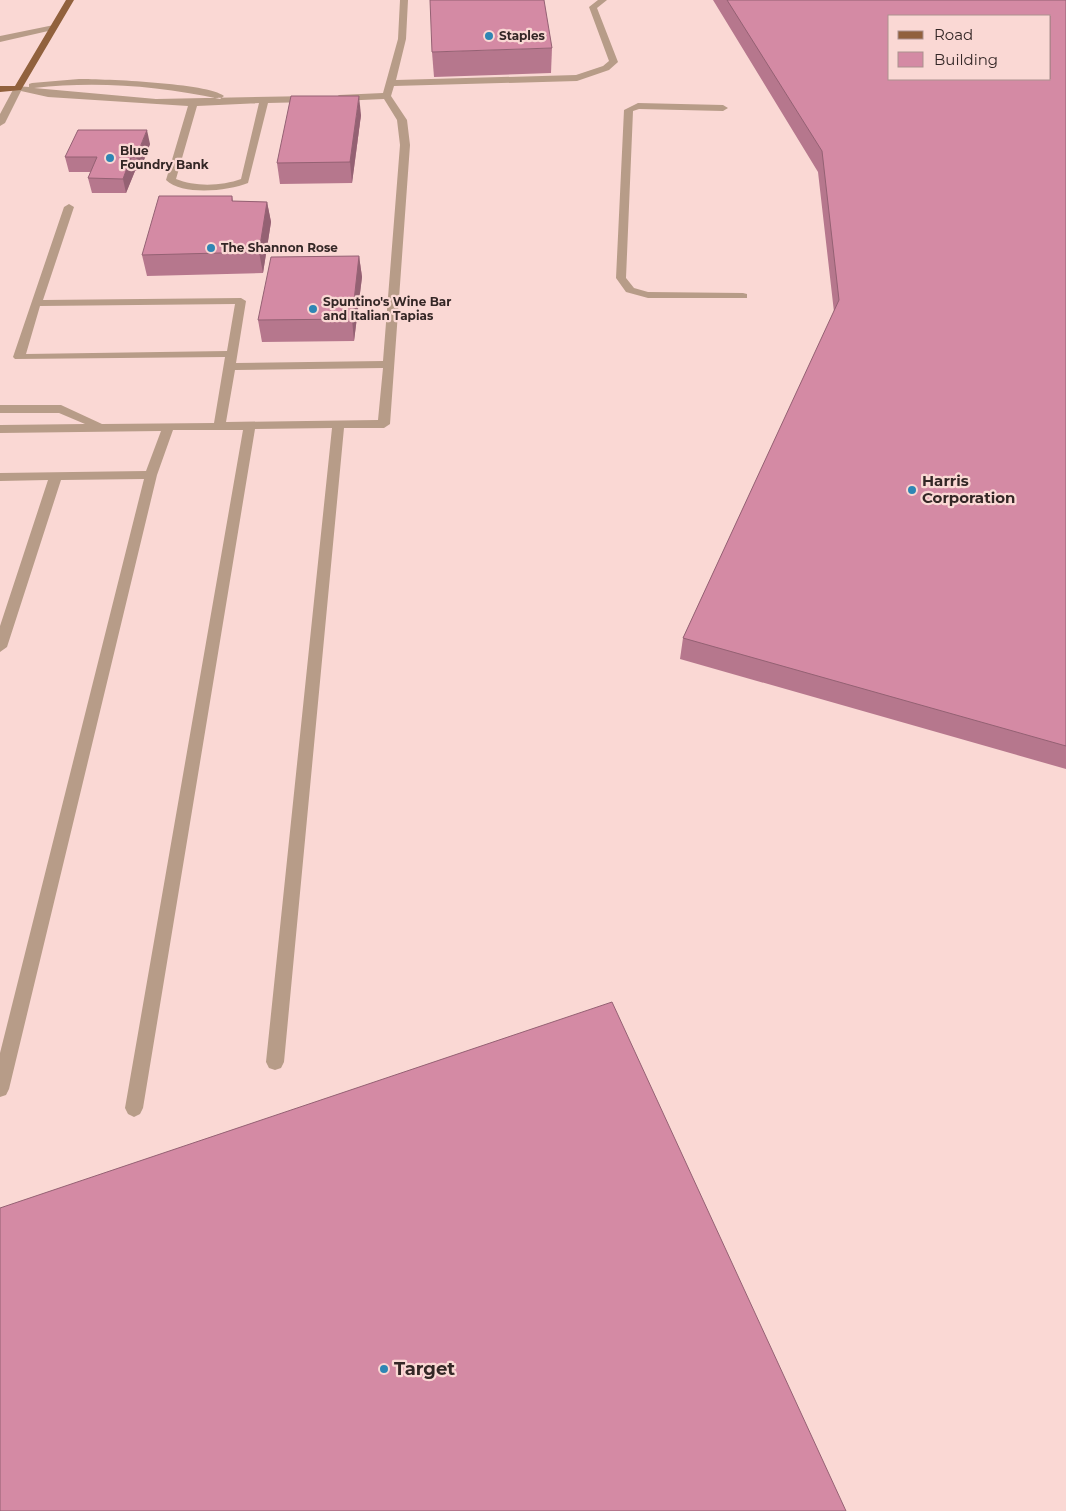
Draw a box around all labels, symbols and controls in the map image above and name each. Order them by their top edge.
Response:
legend [888,15,1051,80]
text: Road [934,25,973,44]
place label: Staples [499,28,546,43]
marker: Staples [483,30,495,42]
text: Building [934,50,998,69]
place label: Blue Foundry Bank [120,143,209,172]
marker: Blue Foundry Bank [104,152,116,164]
place label: The Shannon Rose [221,240,338,255]
marker: The Shannon Rose [205,242,217,254]
place label: Spuntino's Wine Bar and Italian Tapias [323,294,451,323]
marker: Spuntino's Wine Bar and Italian Tapias [307,303,319,315]
place label: Harris Corporation [922,471,1015,507]
marker: Harris Corporation [906,484,918,496]
place label: Target [394,1358,455,1380]
marker: Target [378,1363,390,1375]

